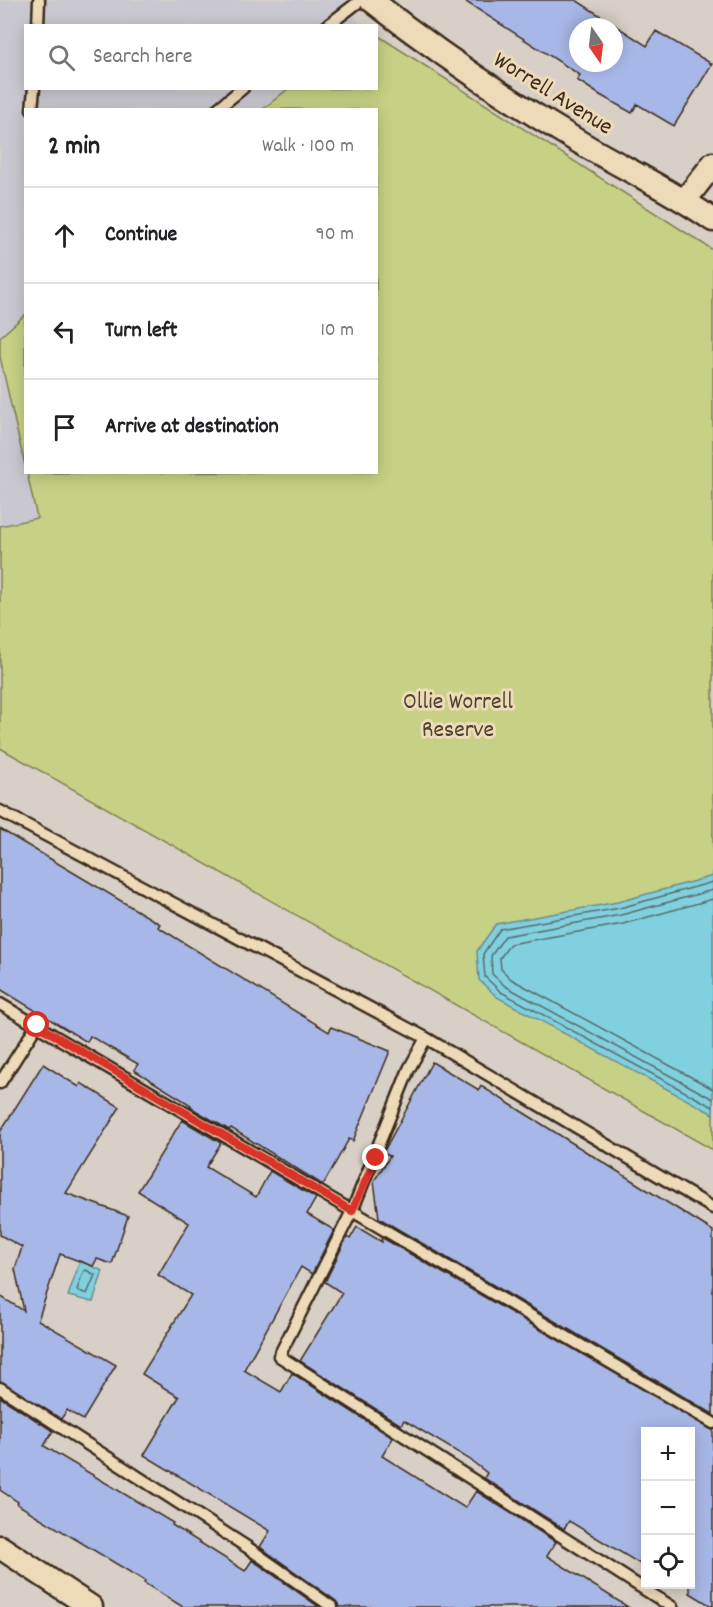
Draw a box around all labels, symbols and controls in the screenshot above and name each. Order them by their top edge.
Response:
north arrow [569,18,623,72]
search box [24,24,378,90]
icon: search [45,41,78,74]
text: Search here [93,42,192,73]
street label: Worrell Avenue [486,44,619,145]
text: 2 min [48,129,100,166]
text: Walk · 100 m [262,133,354,161]
icon: ahead [48,219,81,252]
text: Continue [105,220,177,251]
text: 90 m [316,221,354,249]
icon: left [48,315,81,348]
text: Turn left [105,316,177,347]
text: 10 m [320,317,354,345]
icon: arrive [48,411,81,444]
text: Arrive at destination [105,412,279,443]
park label: Ollie Worrell Reserve [403,686,513,748]
route start [23,1011,49,1037]
route end [362,1144,388,1170]
map controls [641,1427,695,1589]
button: + [641,1427,695,1481]
button: − [641,1481,695,1535]
button: locate [641,1535,695,1589]

